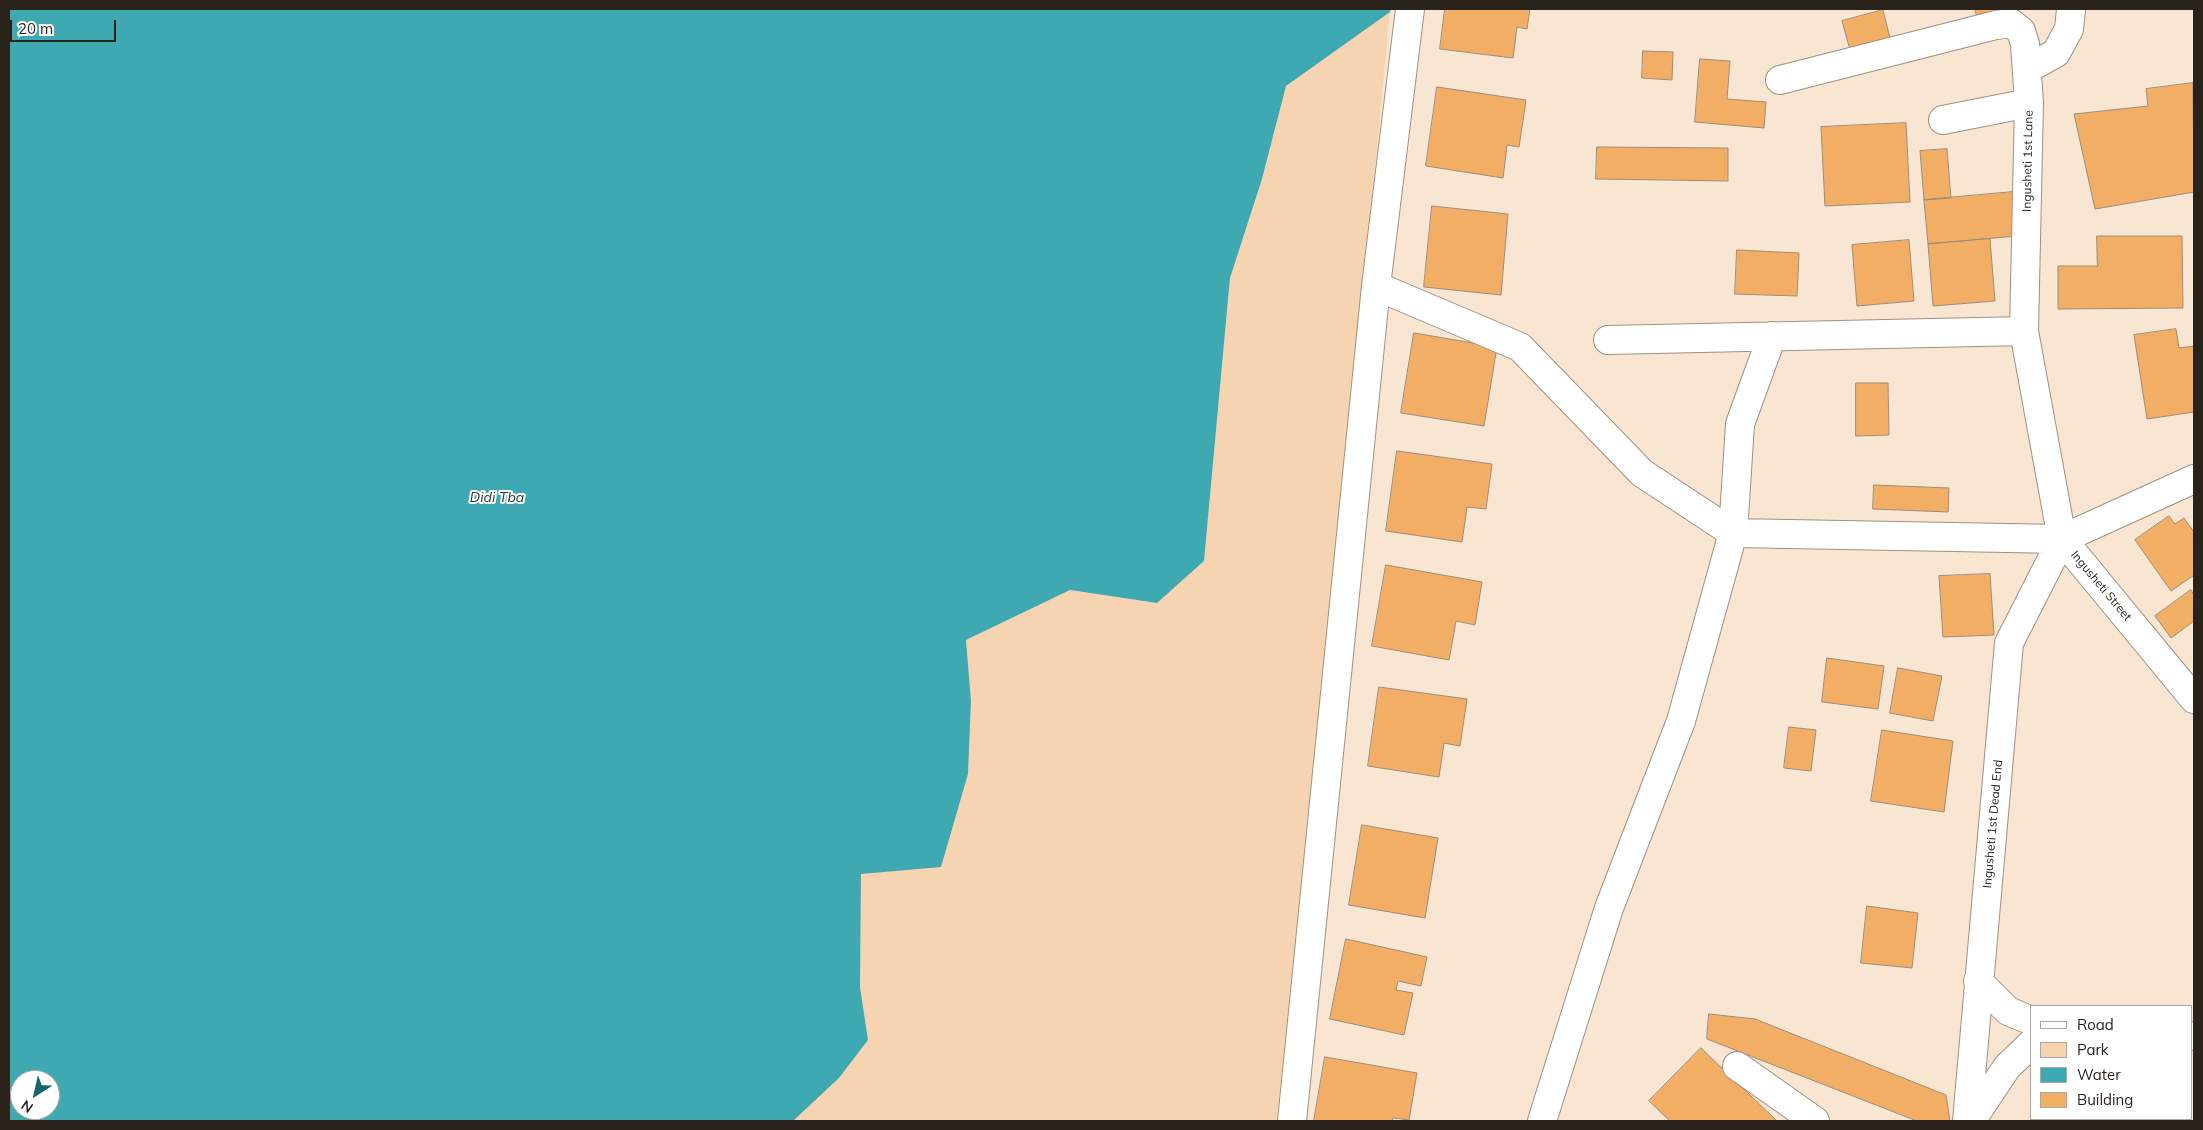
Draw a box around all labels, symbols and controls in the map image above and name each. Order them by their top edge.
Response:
scale bar [12,10,119,42]
text: 20 m [18,19,53,38]
street label: Ingusheti 1st Lane [2020,110,2036,212]
water label: Didi Tba [470,490,524,506]
street label: Ingusheti Street [2067,548,2135,624]
street label: Ingusheti 1st Dead End [1980,759,2006,889]
legend [2030,1005,2193,1120]
text: Road [2077,1015,2114,1034]
text: Park [2077,1040,2109,1059]
text: Water [2077,1065,2121,1084]
north arrow [10,1070,60,1120]
text: Building [2077,1090,2133,1109]
text: N [17,1096,36,1117]

